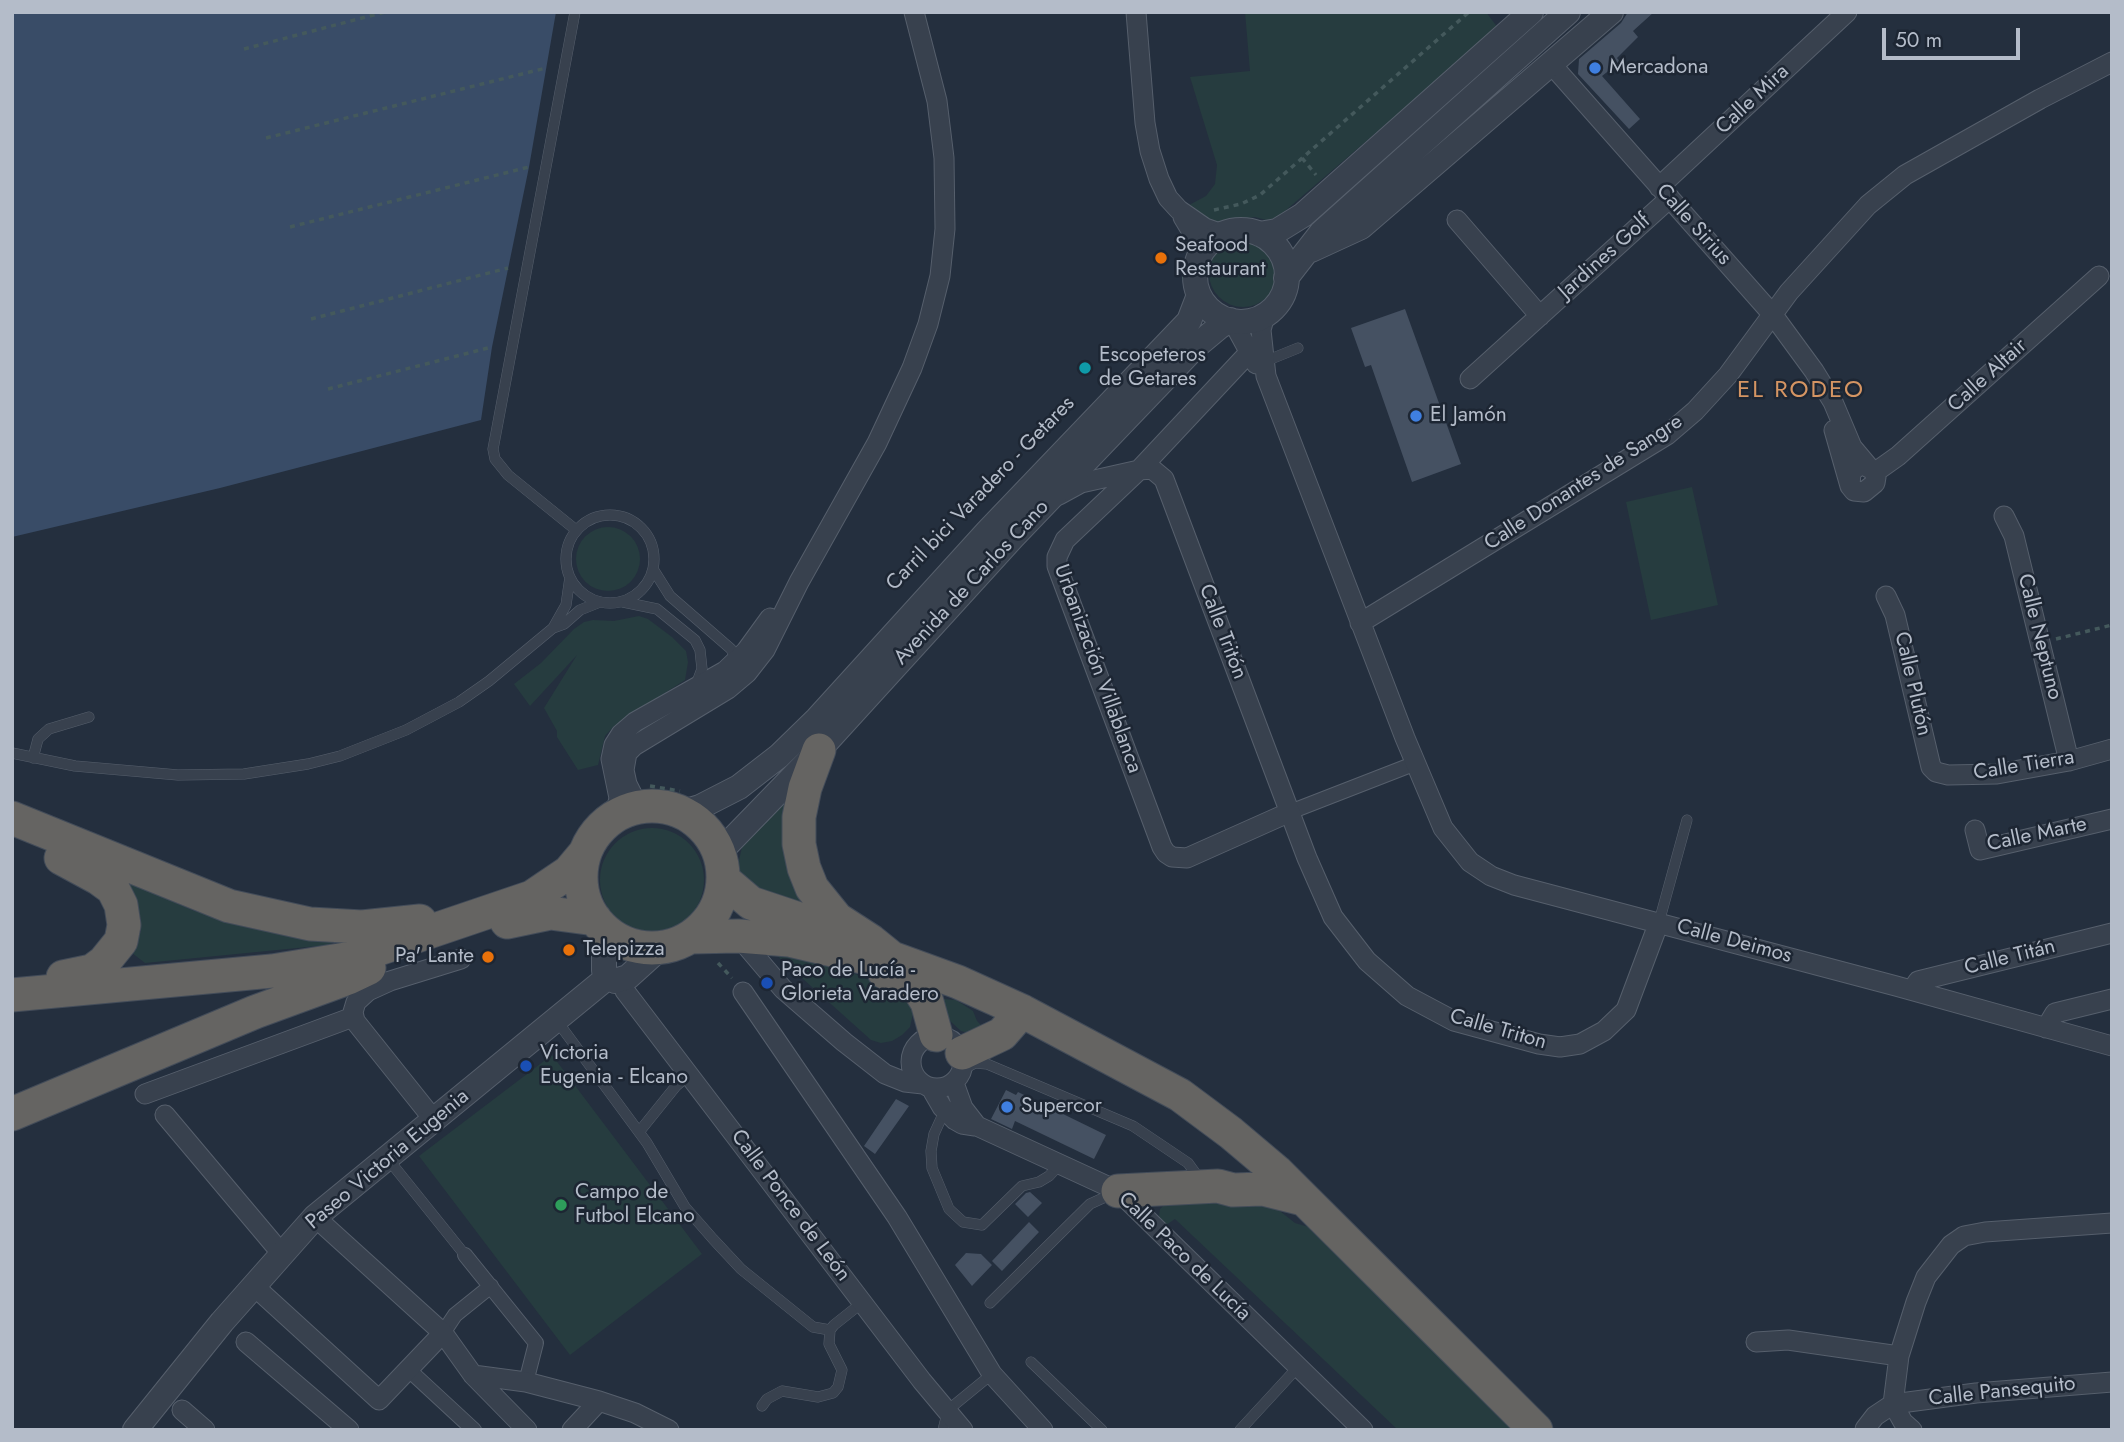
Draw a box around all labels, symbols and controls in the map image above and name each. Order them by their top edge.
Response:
scale bar [1886,14,2024,58]
text: 50 m [1895,25,1942,55]
place label: Mercadona [1609,55,1708,81]
marker: Mercadona [1587,60,1603,76]
street label: Calle Mira [1711,60,1795,140]
street label: Calle Sirius [1650,179,1736,271]
street label: Jardines Golf [1554,209,1656,305]
place label: Seafood Restaurant [1175,233,1266,283]
marker: Seafood Restaurant [1153,250,1169,266]
street label: Calle Altair [1943,334,2033,418]
place label: Escopeteros de Getares [1099,343,1206,393]
marker: Escopeteros de Getares [1077,360,1093,376]
district label: EL RODEO [1738,377,1864,405]
street label: Carril bici Varadero - Getares [881,392,1081,596]
place label: El Jamón [1430,403,1507,429]
marker: El Jamón [1408,408,1424,424]
street label: Calle Donantes de Sangre [1480,409,1688,557]
street label: Avenida de Carlos Cano [889,495,1055,671]
street label: Urbanización Villablanca [1048,561,1146,777]
street label: Calle Neptuno [2011,571,2067,703]
street label: Calle Tritón [1192,581,1252,683]
street label: Calle Plutón [1888,629,1936,739]
street label: Calle Tierra [1972,746,2076,786]
street label: Calle Marte [1985,812,2089,858]
street label: Calle Deimos [1674,915,1794,969]
street label: Calle Titán [1962,935,2058,981]
place label: Telepizza [583,937,665,963]
marker: Telepizza [561,942,577,958]
place label: Pa' Lante [395,944,474,970]
marker: Pa' Lante [480,949,496,965]
place label: Paco de Lucía - Glorieta Varadero [781,958,939,1008]
marker: Paco de Lucía - Glorieta Varadero [759,975,775,991]
street label: Calle Triton [1447,1004,1549,1056]
place label: Victoria Eugenia - Elcano [540,1041,688,1091]
marker: Victoria Eugenia - Elcano [518,1058,534,1074]
street label: Paseo Victoria Eugenia [301,1084,475,1236]
place label: Supercor [1021,1094,1102,1120]
marker: Supercor [999,1099,1015,1115]
street label: Calle Ponce de León [725,1125,855,1287]
place label: Campo de Futbol Elcano [575,1180,695,1230]
street label: Calle Paco de Lucía [1112,1187,1256,1327]
marker: Campo de Futbol Elcano [553,1197,569,1213]
street label: Calle Pansequito [1927,1372,2077,1412]

